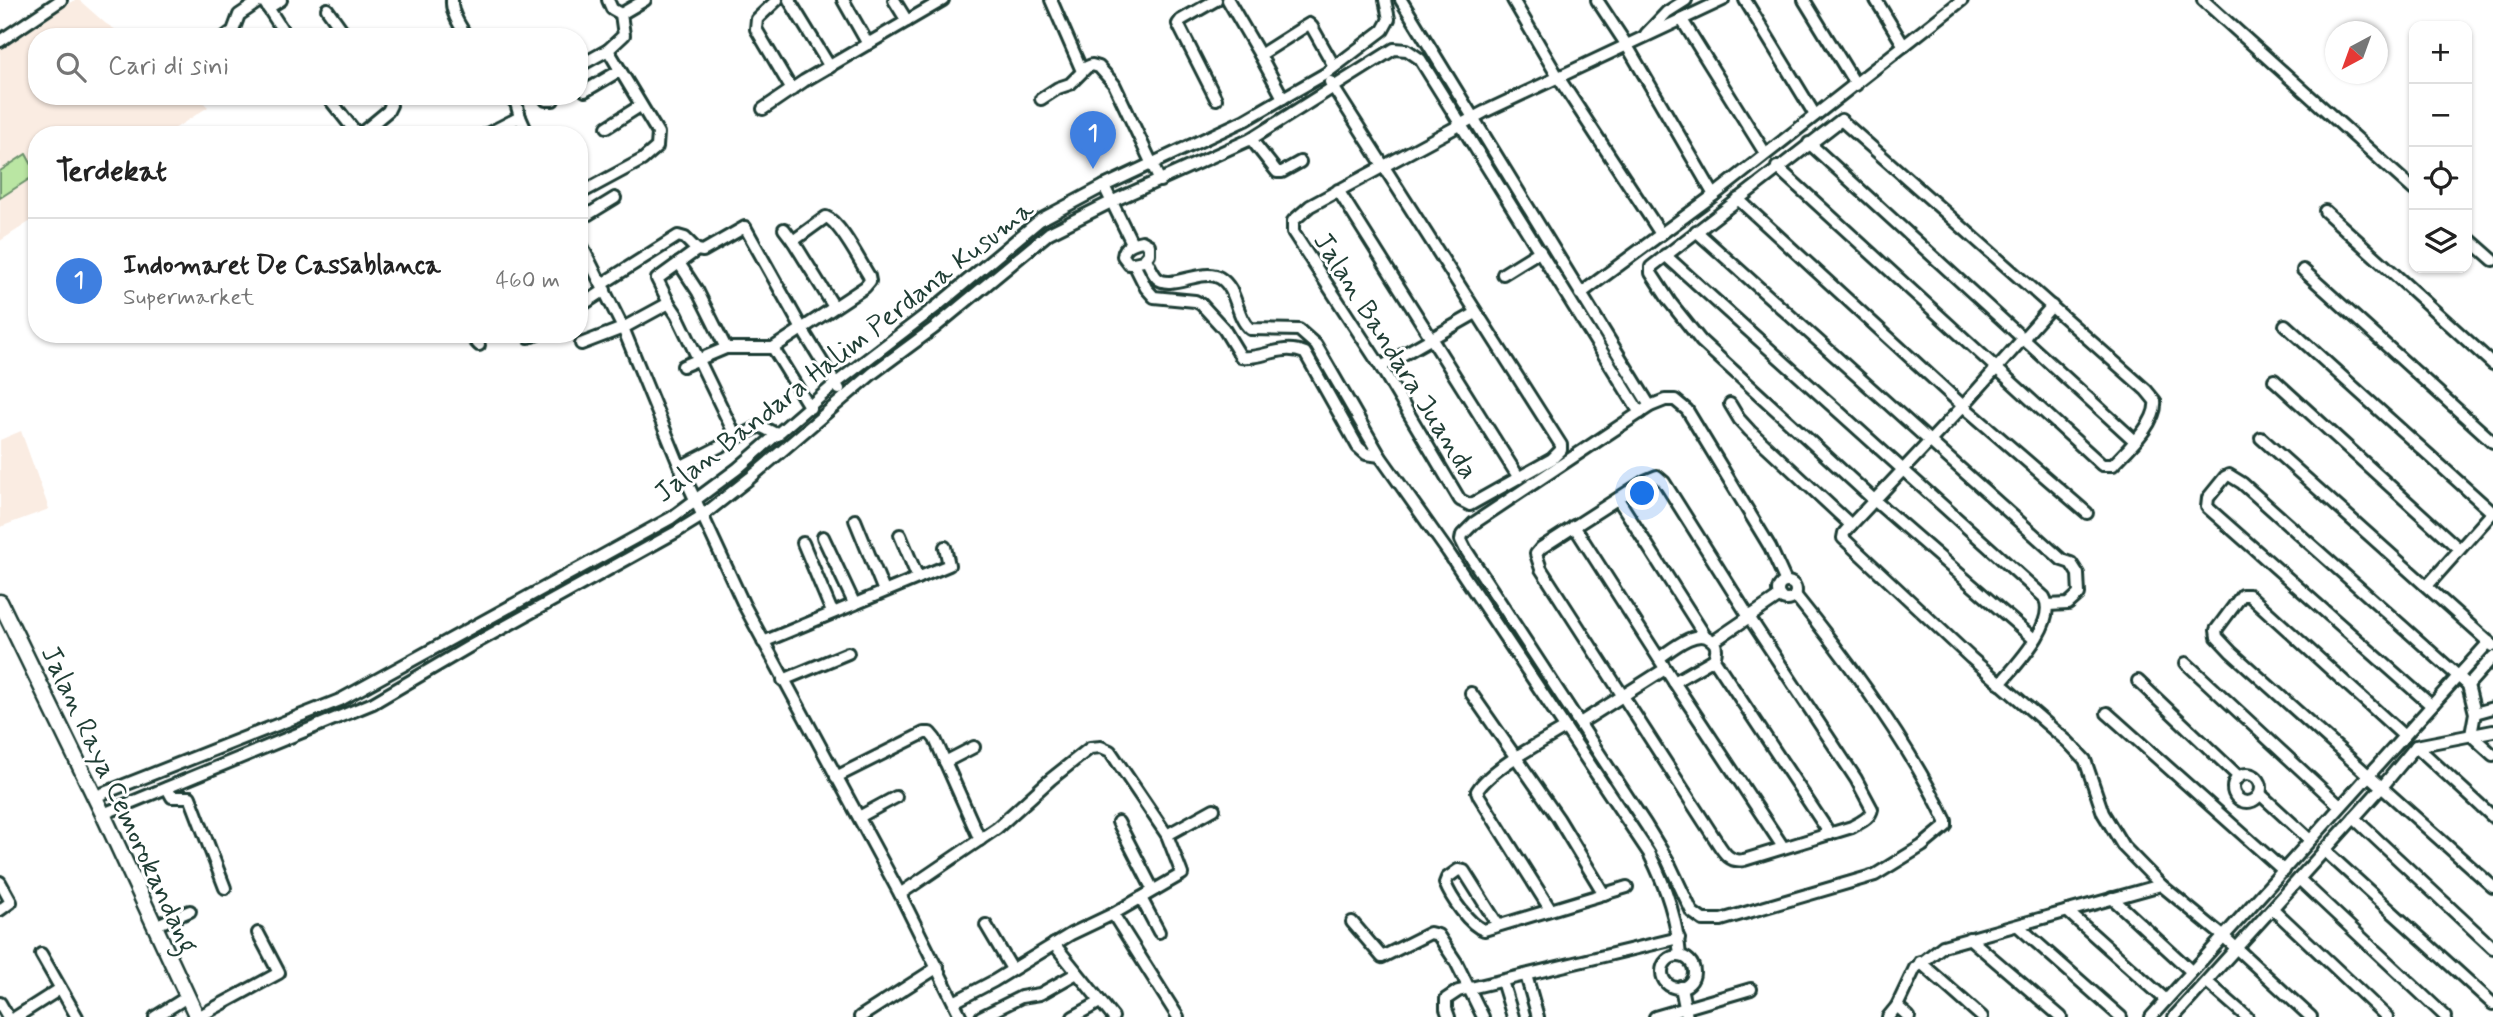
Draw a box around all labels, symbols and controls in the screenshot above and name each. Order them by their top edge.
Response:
north arrow [2325,21,2388,84]
map controls [2409,21,2472,273]
button: + [2409,21,2472,84]
search box [28,28,588,105]
icon: search [52,48,90,86]
text: Cari di sini [108,50,229,84]
button: − [2409,84,2472,147]
pin: 1 [1070,111,1116,169]
button: locate [2409,147,2472,210]
text: Terdekat [56,152,167,191]
street label: Jalan Bandara Halim Perdana Kusuma [647,192,1042,512]
button: layers [2409,210,2472,273]
street label: Jalan Bandara Juanda [1304,226,1486,487]
text: Indomaret De Cassablanca [123,249,441,283]
text: 1 [74,266,84,296]
text: 460 m [496,266,560,296]
text: Supermarket [123,283,254,313]
your location [1625,476,1659,510]
street label: Jalan Raya Cemorokandang [28,640,206,961]

